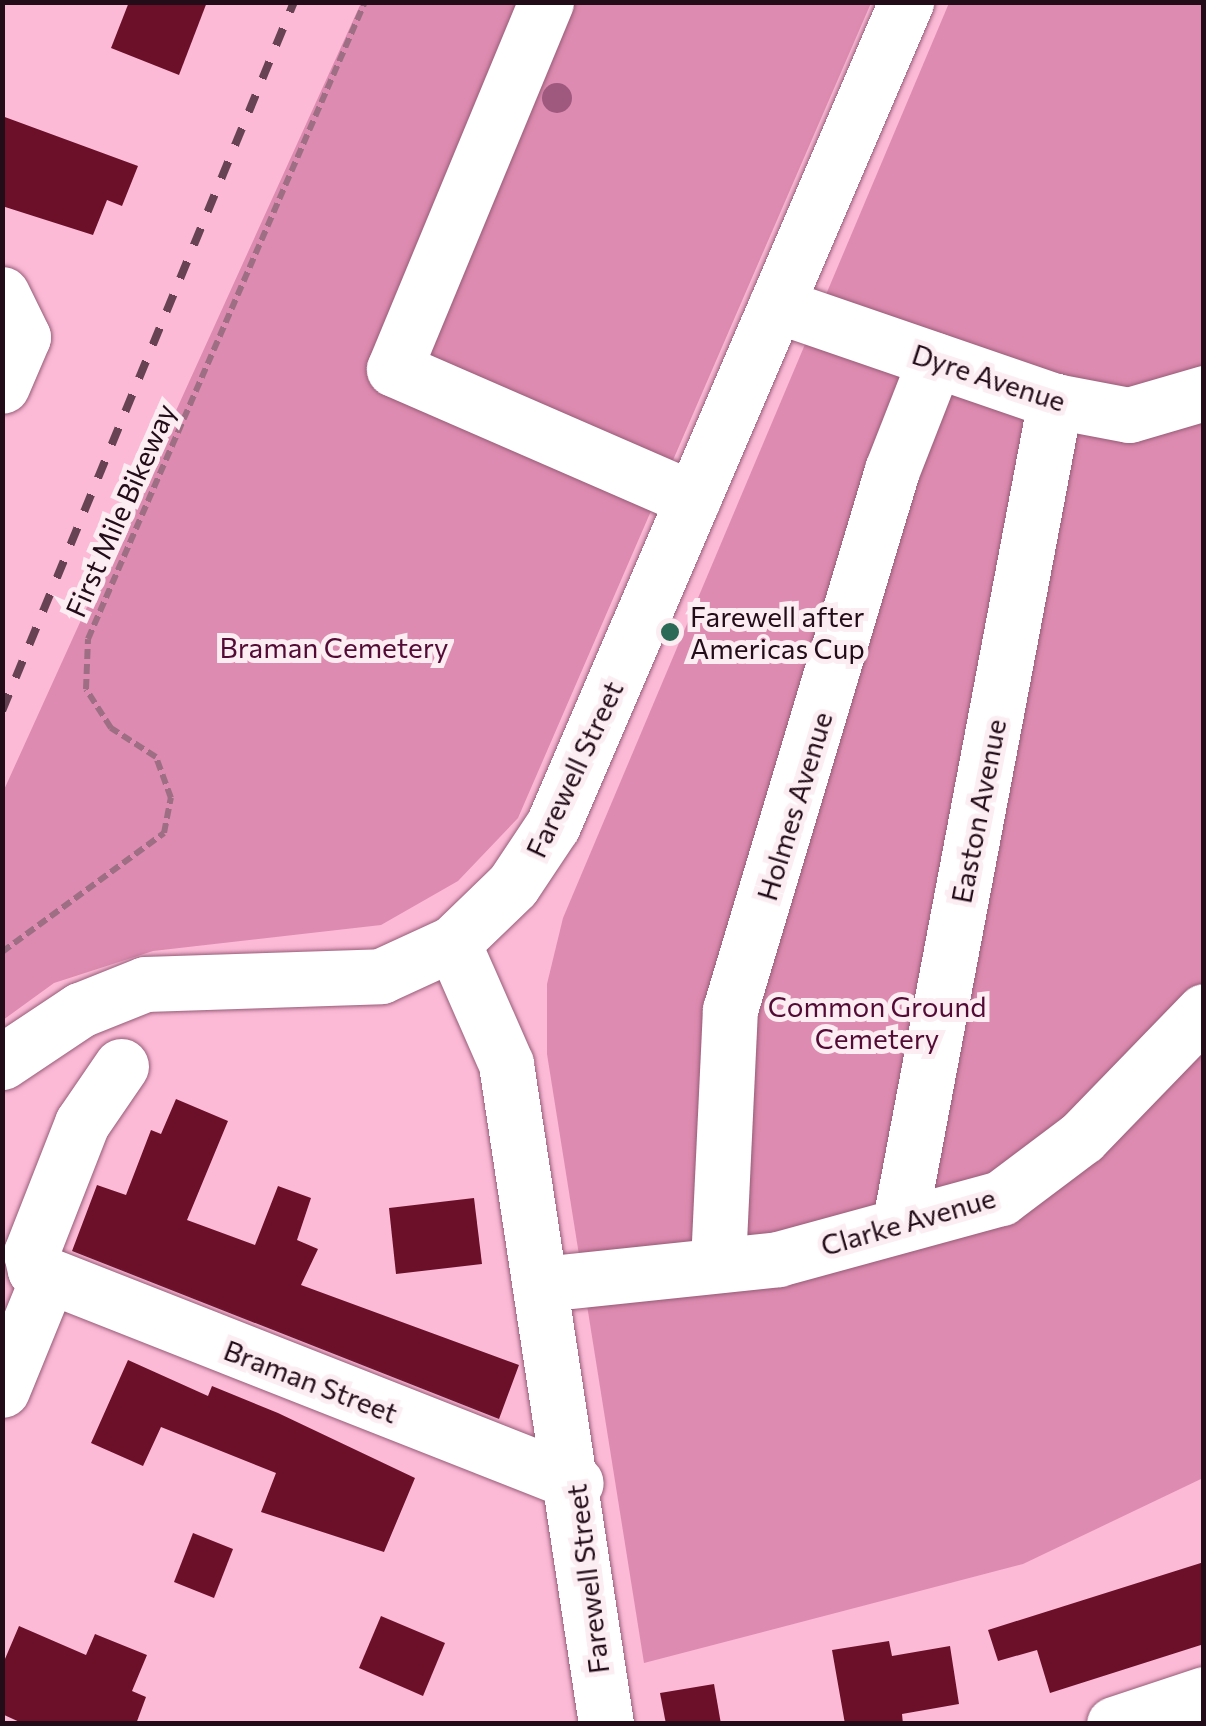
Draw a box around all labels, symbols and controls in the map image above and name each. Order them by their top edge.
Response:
street label: Dyre Avenue [908,336,1070,418]
street label: First Mile Bikeway [58,398,182,622]
place label: Farewell after Americas Cup [690,599,865,665]
marker: Farewell after Americas Cup [659,621,681,643]
park label: Braman Cemetery [220,630,448,664]
street label: Farewell Street [518,675,630,863]
street label: Holmes Avenue [749,708,839,904]
street label: Easton Avenue [944,716,1012,906]
park label: Common Ground Cemetery [768,989,986,1055]
street label: Clarke Avenue [817,1180,999,1262]
street label: Braman Street [219,1332,403,1430]
street label: Farewell Street [559,1482,615,1676]

